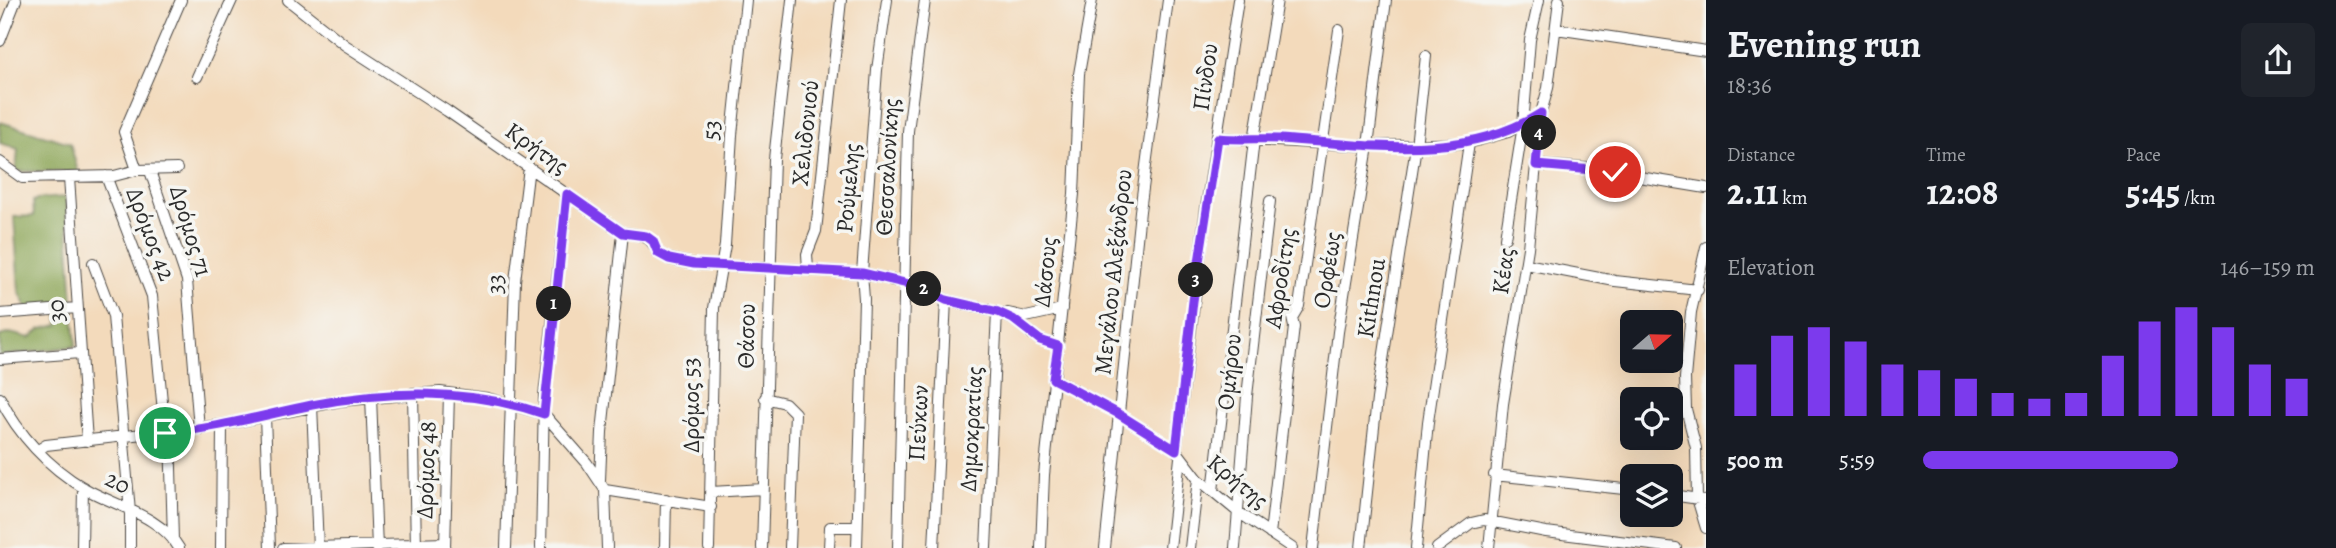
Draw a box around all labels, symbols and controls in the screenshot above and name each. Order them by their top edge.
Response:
text: Evening run [1727,18,1921,70]
button: share [2241,23,2315,97]
street label: Πίνδου [1184,41,1226,113]
text: 18:36 [1727,70,1772,101]
street label: Χελιδονιού [784,79,826,187]
street label: Θεσσαλονίκης [867,97,907,237]
street label: Κρήτης [499,115,575,181]
pin: 4 [1522,116,1556,150]
street label: 53 [694,118,728,142]
text: 4 [1534,119,1543,145]
street label: Ρούμελης [828,142,868,234]
pin [1585,142,1645,202]
text: Distance [1727,142,1795,168]
text: Time [1926,142,1966,168]
text: Pace [2126,142,2161,168]
icon: check [1596,153,1634,191]
street label: Μεγάλου Αλεξάνδρου [1086,168,1140,376]
text: 2.11 [1727,168,1779,216]
text: 12:08 [1926,168,1999,216]
text: 5:45 [2126,168,2180,216]
street label: Δρόμος 71 [162,182,220,280]
street label: Δρόμος 42 [119,183,183,285]
text: km [1779,185,1808,211]
text: /km [2180,185,2216,211]
street label: Αφροδίτης [1256,226,1304,331]
street label: Ορφέως [1305,229,1349,311]
street label: Δάσους [1025,235,1065,309]
street label: Κέας [1484,246,1522,296]
text: Elevation [1727,252,1815,283]
text: 146–159 m [2220,252,2315,283]
street label: Κithnou [1349,256,1393,340]
pin: 3 [1178,262,1214,298]
text: 3 [1191,266,1200,292]
pin: 2 [906,272,942,306]
street label: 33 [479,273,511,295]
text: 2 [919,275,928,301]
pin: 1 [536,286,572,322]
text: 1 [550,290,557,316]
street label: 30 [39,299,73,323]
street label: Θάσου [729,303,763,369]
north arrow [1620,310,1684,373]
map controls [1620,310,1683,527]
street label: Ομήρου [1209,332,1249,412]
street label: Δρόμος 53 [675,357,707,453]
street label: Δημοκρατίας [952,366,990,492]
street label: Πεύκων [900,384,936,462]
button: locate [1620,387,1683,450]
pin [135,403,195,463]
icon: arrive [146,414,184,452]
street label: Δρόμος 48 [408,421,444,519]
text: 500 m [1727,445,1783,476]
text: 5:59 [1839,445,1875,476]
street label: Κρήτης [1201,446,1275,516]
street label: 20 [100,462,136,502]
button: layers [1620,464,1683,527]

